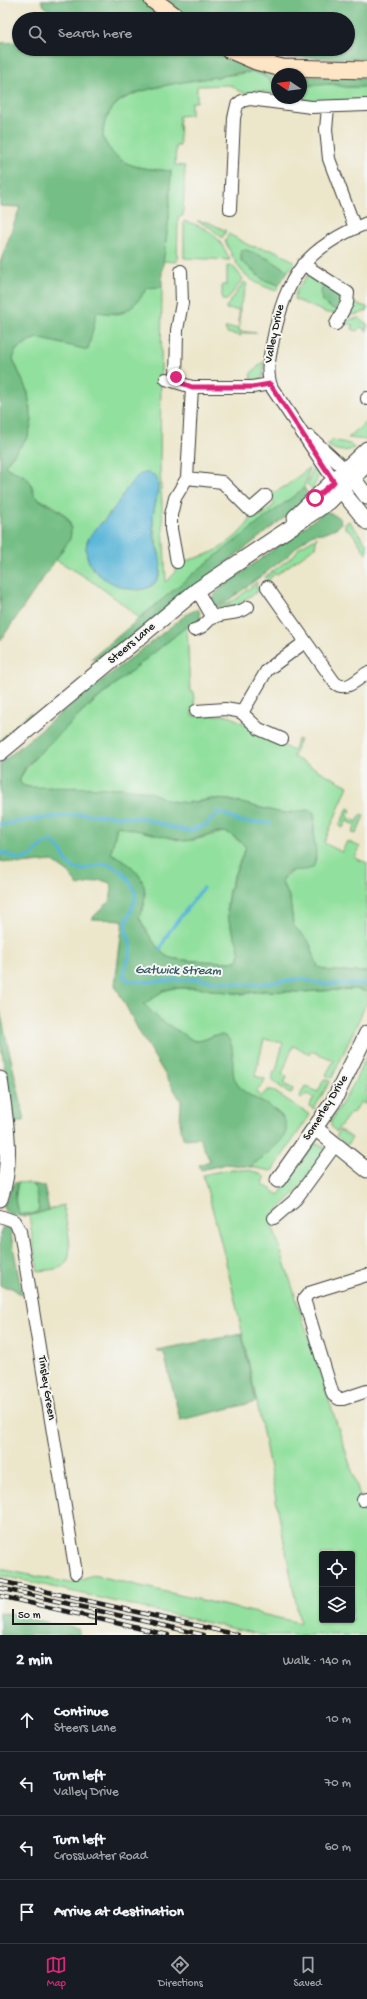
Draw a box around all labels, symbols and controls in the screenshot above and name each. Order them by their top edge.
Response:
search box [12,12,355,56]
icon: search [26,23,48,45]
text: Search here [58,25,132,43]
north arrow [271,68,307,104]
street label: Valley Drive [262,303,288,366]
route end [167,368,185,386]
route start [306,489,324,507]
street label: Steers Lane [106,620,159,668]
water label: Gatwick Stream [135,963,222,979]
street label: Somerley Drive [300,1072,352,1143]
street label: Tinsley Green [34,1354,58,1421]
map controls [319,1551,355,1623]
button: locate [319,1551,355,1587]
button: layers [319,1587,355,1623]
scale bar [12,1607,97,1626]
text: 50 m [18,1610,40,1622]
text: 2 min [16,1651,52,1671]
text: Walk · 140 m [283,1654,351,1669]
text: Continue [54,1703,108,1721]
icon: ahead [16,1709,38,1731]
text: 10 m [326,1712,351,1727]
text: Steers Lane [54,1721,116,1736]
text: Turn left [54,1767,105,1785]
icon: left [16,1773,38,1795]
text: 70 m [325,1776,351,1791]
text: Valley Drive [54,1785,119,1800]
text: Turn left [54,1831,105,1849]
icon: left [16,1837,38,1859]
text: 60 m [325,1840,351,1855]
text: Crosswater Road [54,1849,147,1864]
icon: arrive [16,1901,38,1923]
text: Arrive at destination [54,1903,184,1921]
tab: Map [45,1954,67,1990]
tab: Directions [158,1954,203,1990]
tab: Saved [293,1954,322,1990]

